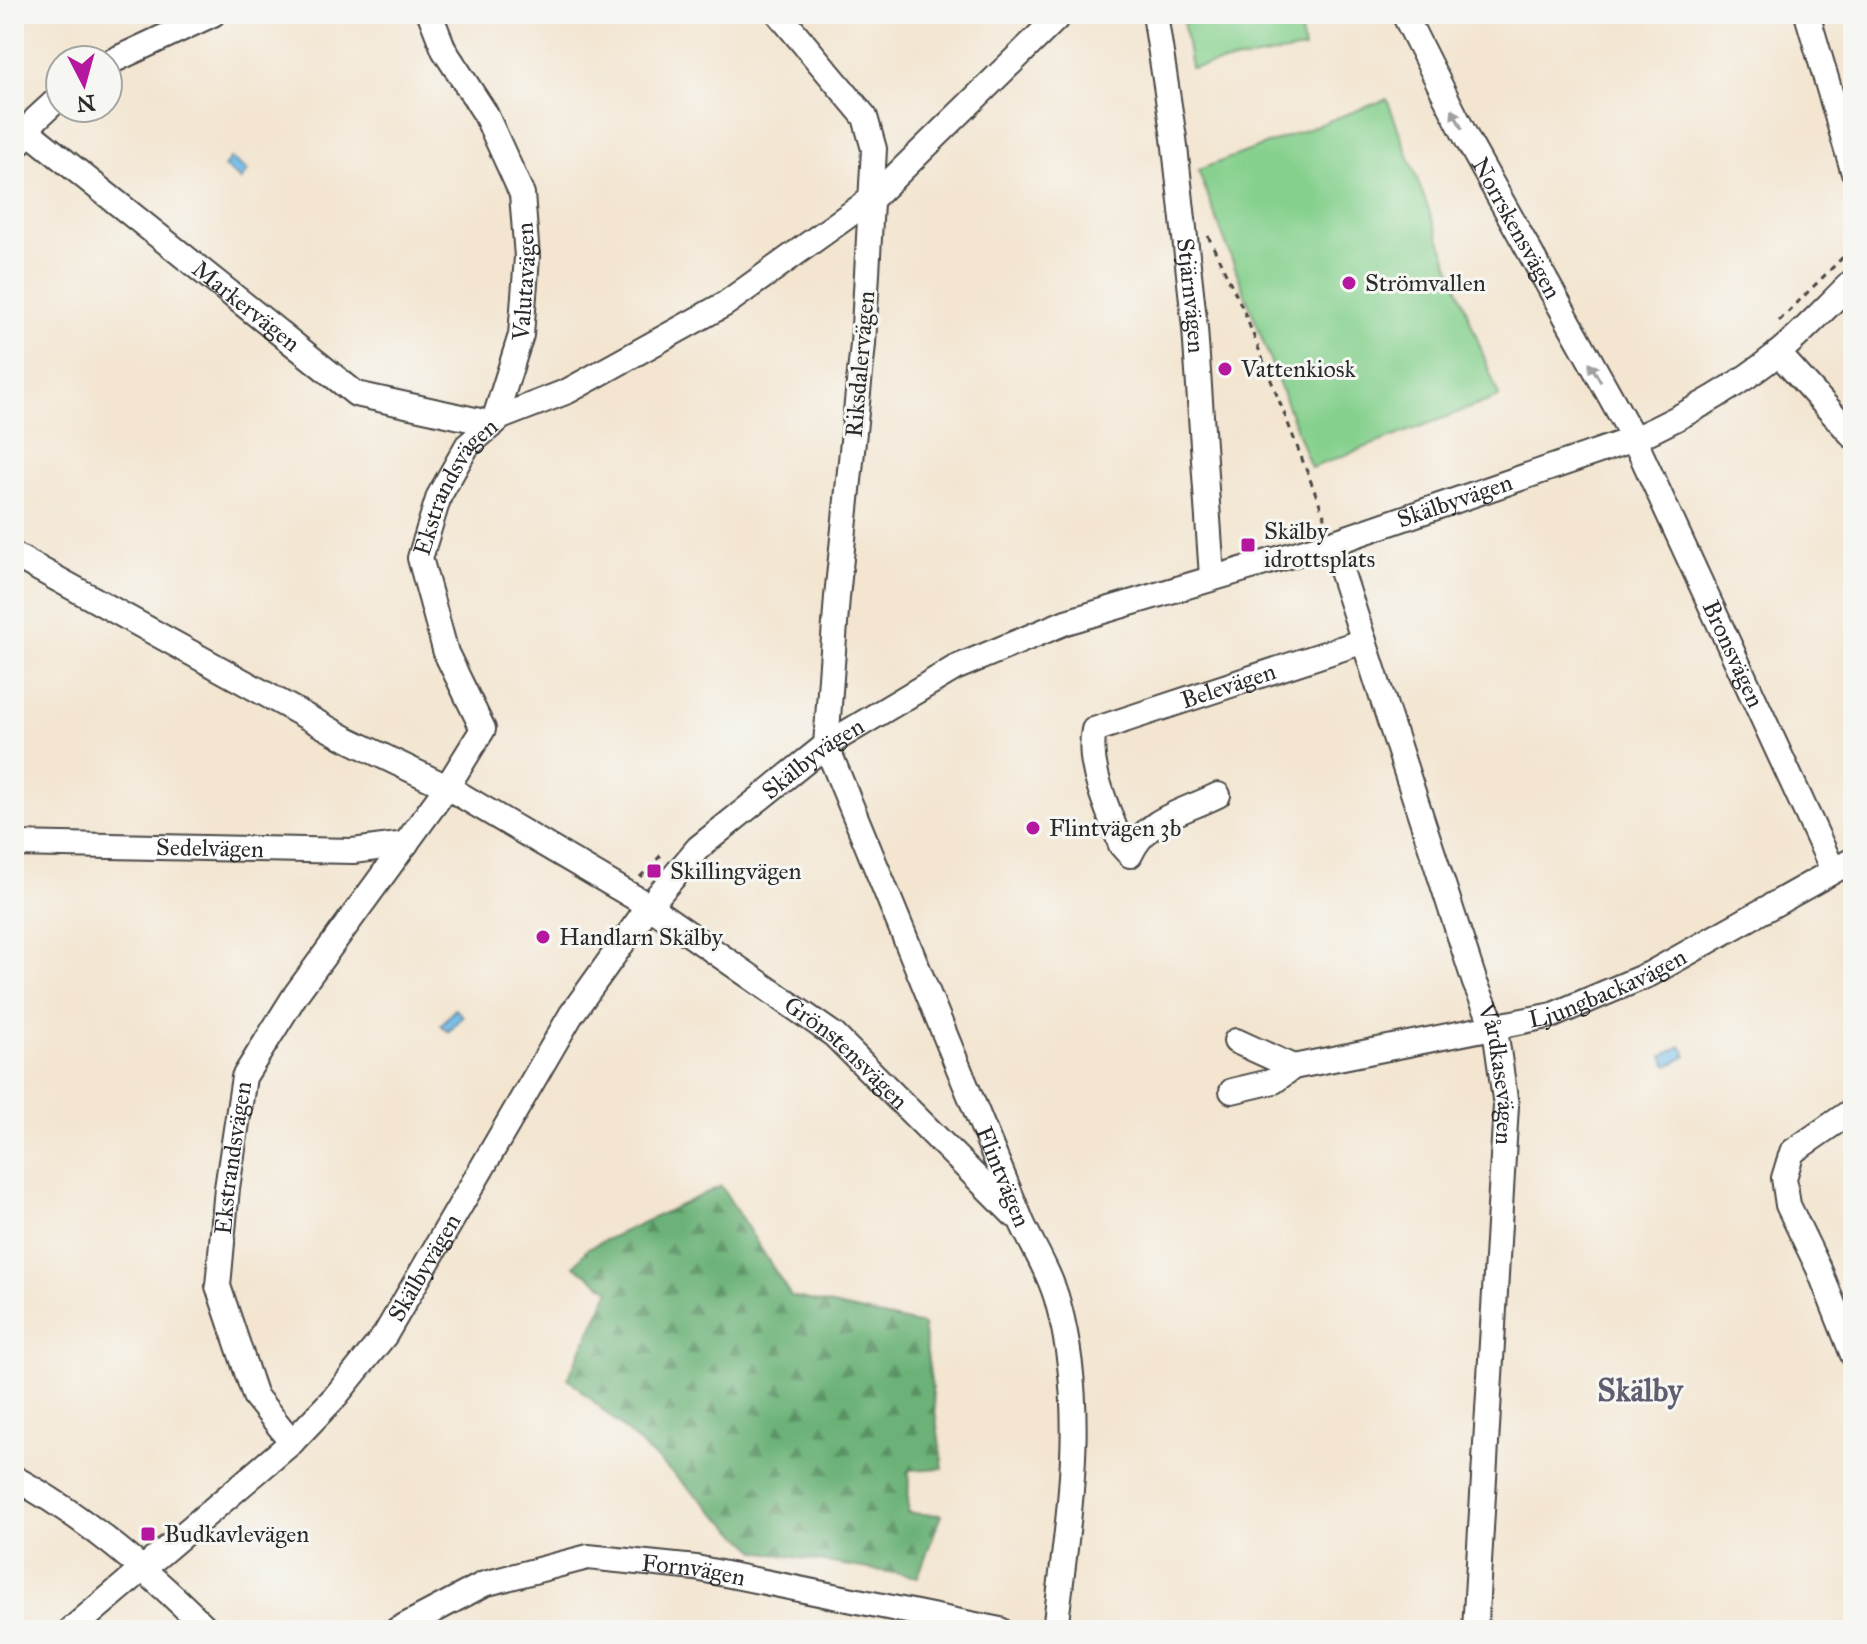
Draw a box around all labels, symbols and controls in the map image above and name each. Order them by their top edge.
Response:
north arrow [44,44,124,124]
text: N [75,89,97,118]
one-way arrow [1450,108,1464,131]
street label: Norrskensvägen [1465,152,1568,304]
street label: Valutavägen [506,221,542,342]
street label: Stjärnvägen [1170,236,1212,354]
street label: Markervägen [186,254,306,358]
place label: Strömvallen [1365,268,1486,298]
marker: Strömvallen [1340,274,1358,292]
street label: Riksdalervägen [839,289,881,439]
place label: Vattenkiosk [1240,354,1357,384]
marker: Vattenkiosk [1216,360,1234,378]
one-way arrow [1588,361,1602,383]
street label: Ekstrandsvägen [407,411,504,559]
street label: Skälbyvägen [1393,467,1516,534]
place label: Skälby idrottsplats [1264,516,1375,574]
marker: Skälby idrottsplats [1239,536,1257,554]
street label: Bronsvägen [1696,596,1771,712]
street label: Belevägen [1177,656,1280,715]
street label: Skälbyvägen [755,711,869,806]
place label: Flintvägen 3b [1049,813,1181,843]
marker: Flintvägen 3b [1024,819,1042,837]
street label: Sedelvägen [156,832,264,864]
place label: Skillingvägen [670,856,802,886]
marker: Skillingvägen [645,862,663,880]
place label: Handlarn Skälby [559,922,724,952]
marker: Handlarn Skälby [534,928,552,946]
street label: Ljungbackavägen [1526,942,1692,1035]
street label: Grönstensvägen [778,990,915,1116]
street label: Vårdkasevägen [1470,998,1522,1146]
street label: Ekstrandsvägen [208,1079,258,1236]
street label: Flintvägen [969,1122,1037,1231]
street label: Skälbyvägen [381,1208,467,1327]
district label: Skälby [1597,1371,1684,1410]
place label: Budkavlevägen [164,1519,309,1549]
marker: Budkavlevägen [139,1525,157,1543]
street label: Fornvägen [640,1548,748,1593]

